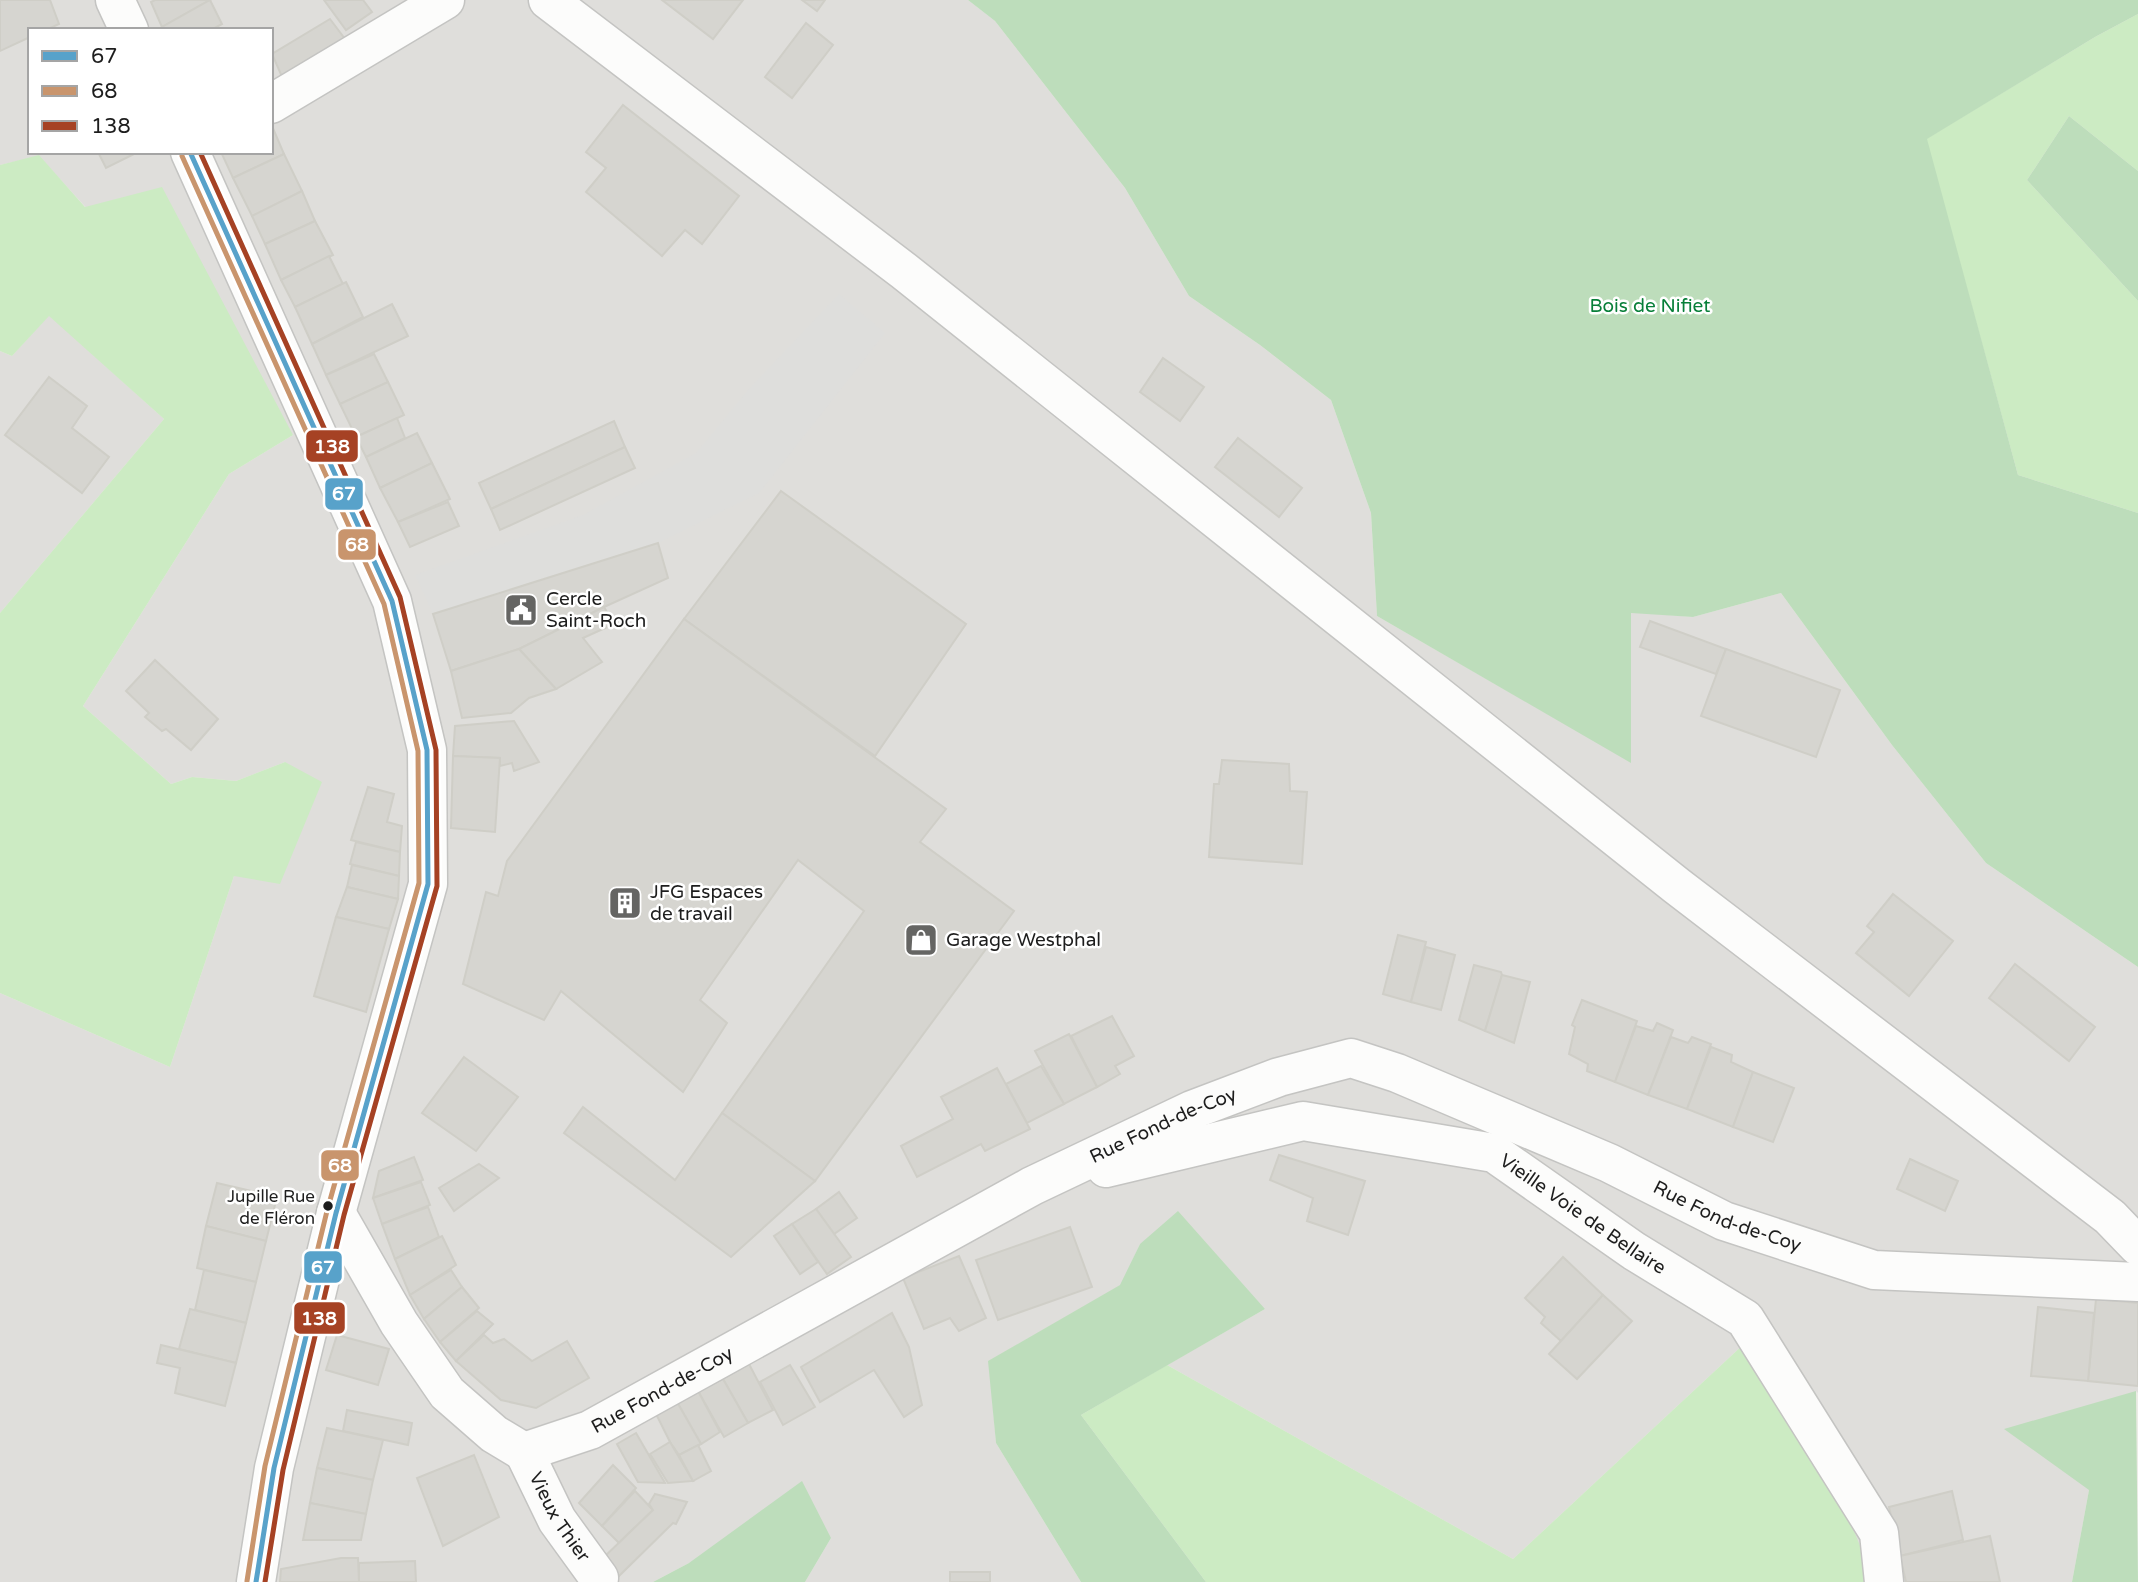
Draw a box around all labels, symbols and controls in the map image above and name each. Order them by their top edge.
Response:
legend [28,28,273,154]
text: 67 [91,44,117,69]
text: 68 [91,79,117,104]
text: 138 [91,114,131,139]
park label: Bois de Nifiet [1589,295,1711,317]
line badge: 138 [305,429,359,463]
text: 138 [314,436,350,458]
line badge: 67 [324,477,364,511]
text: 67 [332,483,356,505]
line badge: 68 [337,528,377,561]
text: 68 [345,534,369,556]
place label: Cercle Saint-Roch [546,588,646,632]
public building icon: Cercle Saint-Roch [502,591,540,629]
place label: JFG Espaces de travail [650,881,763,925]
building icon: JFG Espaces de travail [606,884,644,922]
shop icon: Garage Westphal [902,921,940,959]
place label: Garage Westphal [946,929,1101,951]
street label: Rue Fond-de-Coy [1086,1083,1240,1168]
line badge: 68 [320,1149,360,1182]
street label: Vieille Voie de Bellaire [1495,1149,1670,1279]
text: 68 [328,1155,352,1177]
street label: Rue Fond-de-Coy [1650,1176,1804,1256]
place label: Jupille Rue de Fléron [227,1186,315,1229]
marker: Jupille Rue de Fléron [321,1199,335,1213]
line badge: 67 [303,1250,343,1284]
text: 67 [311,1257,335,1279]
line badge: 138 [293,1301,346,1335]
text: 138 [301,1308,337,1330]
street label: Rue Fond-de-Coy [587,1342,737,1438]
street label: Vieux Thier [524,1468,595,1567]

